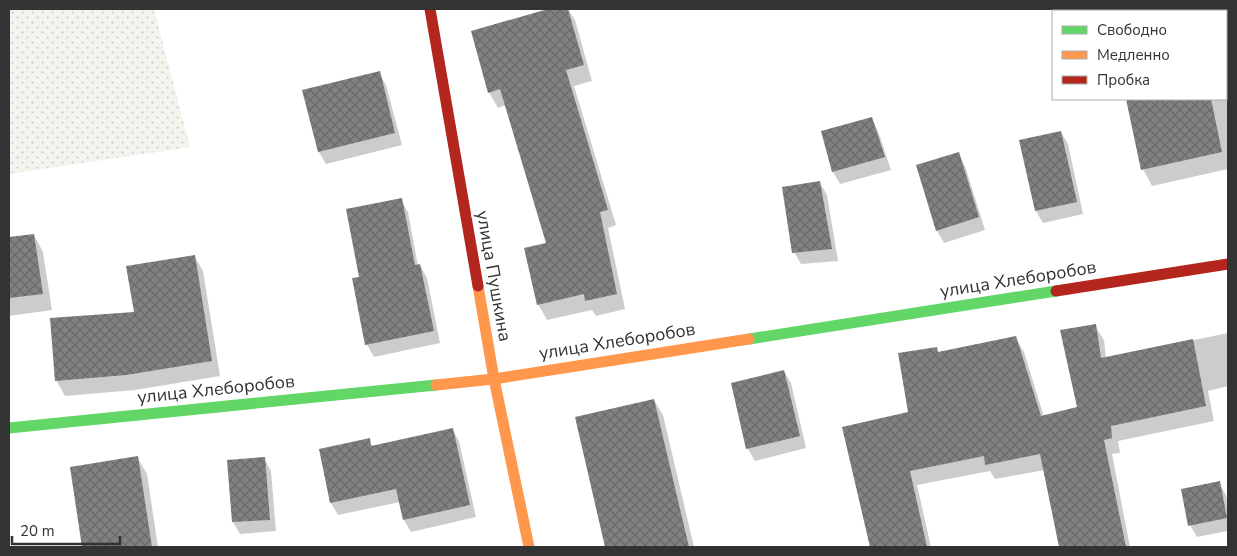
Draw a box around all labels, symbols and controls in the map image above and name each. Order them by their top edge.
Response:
legend [1052,10,1227,100]
text: Свободно [1097,20,1167,40]
text: Медленно [1097,45,1170,65]
text: Пробка [1097,70,1150,90]
street label: улица Пушкина [471,209,517,343]
street label: улица Хлеборобов [938,255,1098,303]
street label: улица Хлеборобов [537,317,697,365]
street label: улица Хлеборобов [136,369,296,409]
scale bar [12,514,120,546]
text: 20 m [20,521,55,541]

